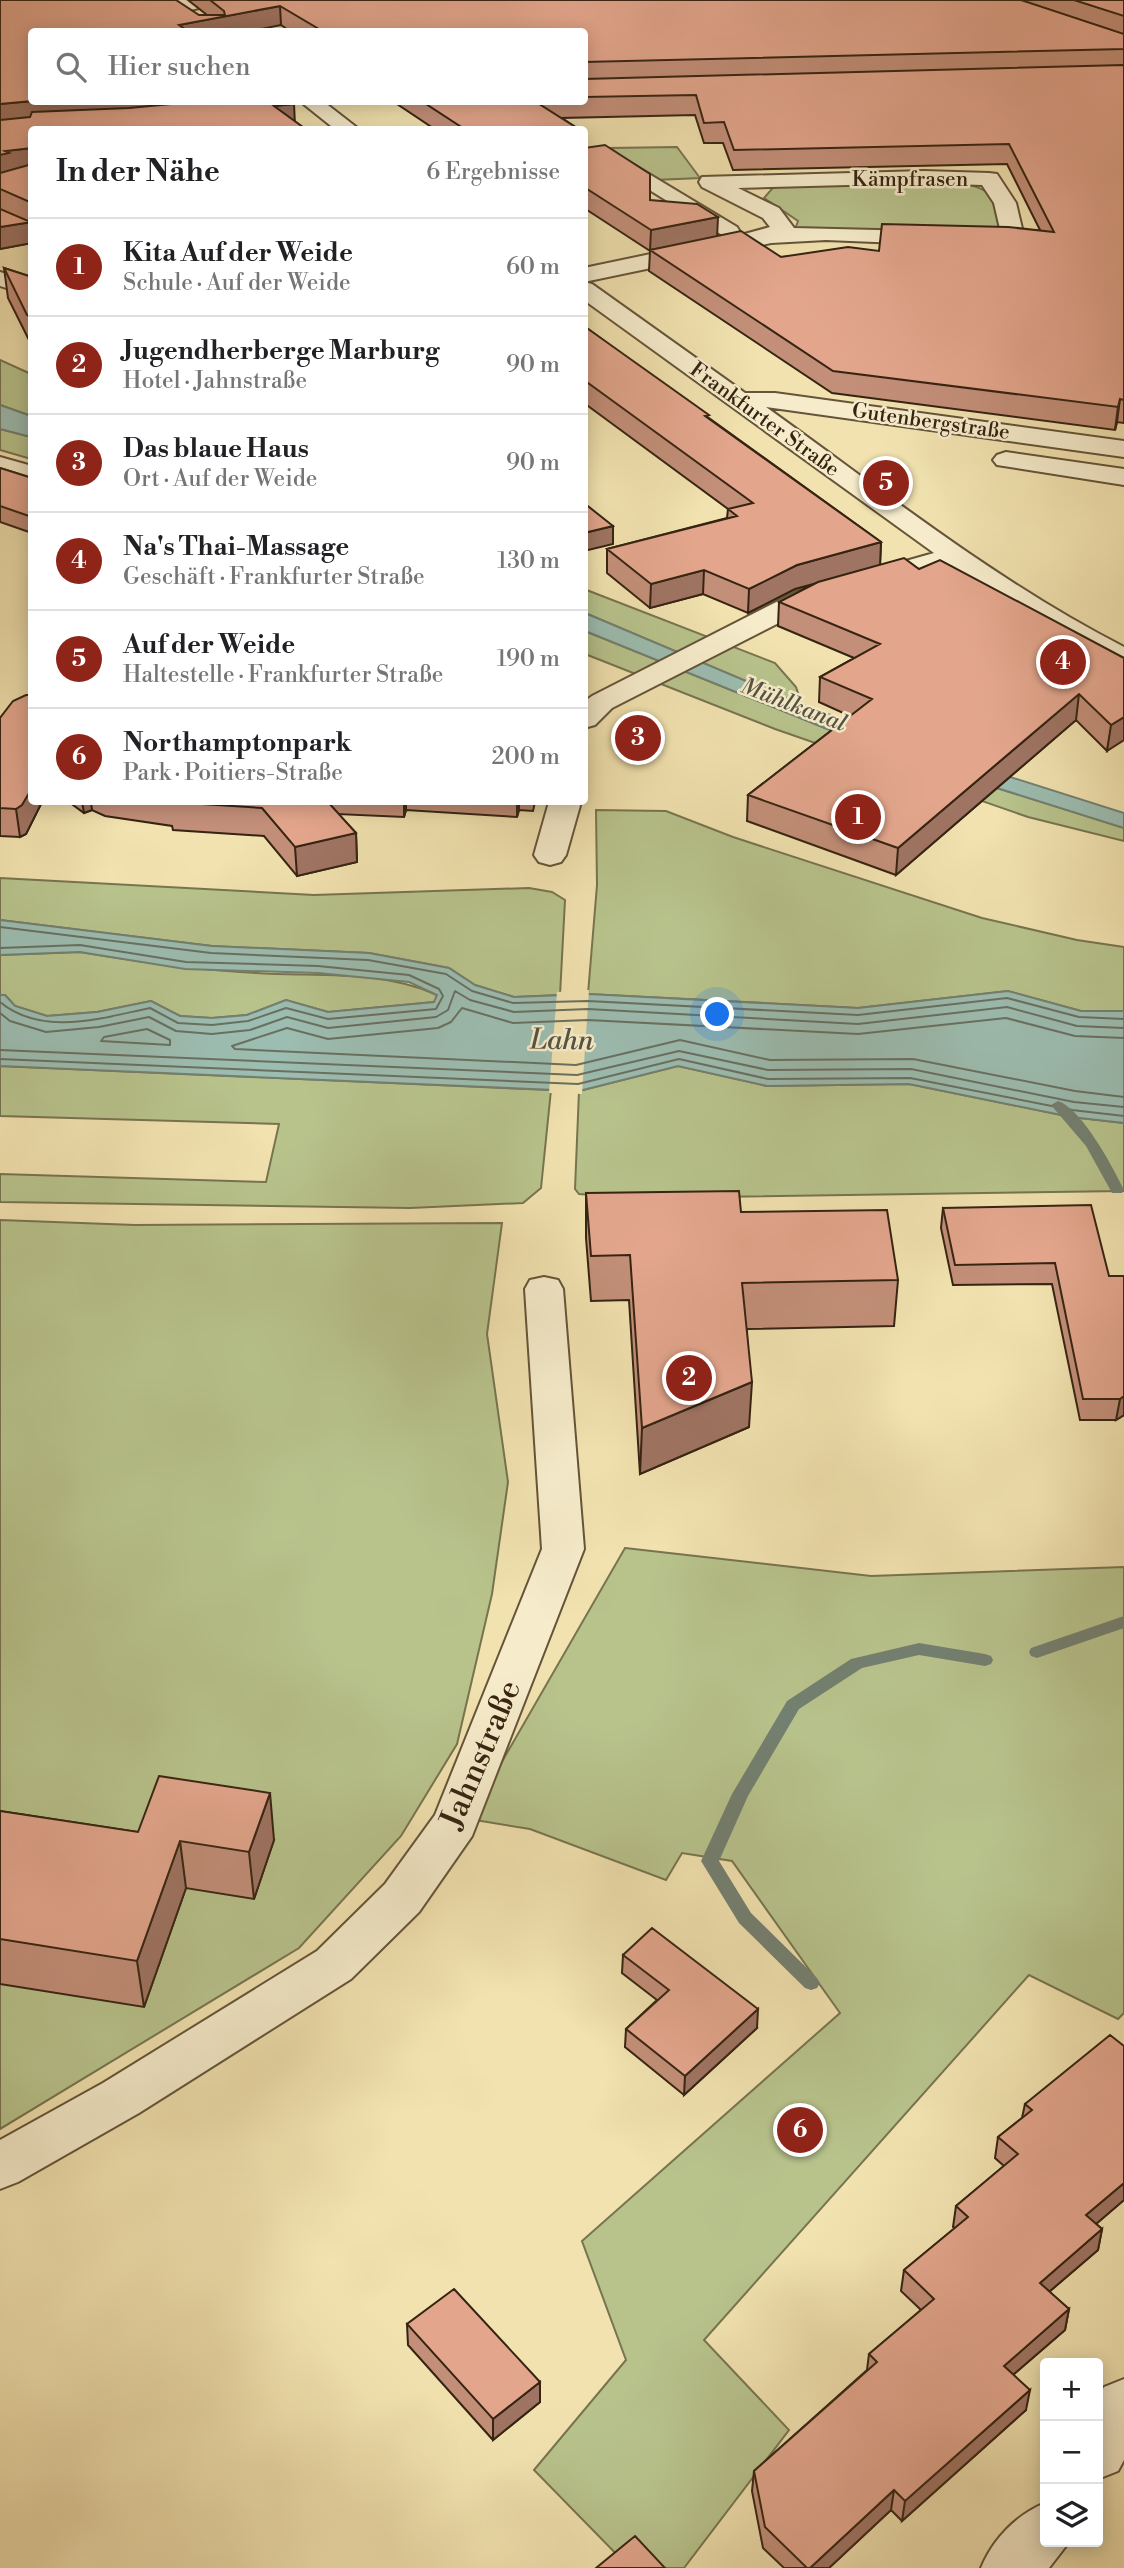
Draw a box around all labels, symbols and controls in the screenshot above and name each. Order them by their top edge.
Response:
search box [28,28,588,105]
icon: search [52,48,90,86]
text: Hier suchen [108,51,250,83]
text: In der Nähe [56,153,220,191]
text: 6 Ergebnisse [426,158,560,186]
street label: Kämpfrasen [852,167,969,193]
text: Kita Auf der Weide [123,237,353,269]
text: 1 [73,253,85,281]
text: 60 m [506,253,560,281]
text: Schule · Auf der Weide [123,269,351,297]
text: Jugendherberge Marburg [123,335,440,367]
text: 2 [72,351,86,379]
text: 90 m [506,351,560,379]
street label: Frankfurter Straße [685,357,844,483]
text: Hotel · Jahnstraße [123,367,307,395]
street label: Gutenbergstraße [850,398,1011,446]
text: Das blaue Haus [123,433,309,465]
text: 3 [72,449,86,477]
text: 90 m [506,449,560,477]
pin: 5 [863,457,909,509]
text: Ort · Auf der Weide [123,465,317,493]
text: Na's Thai-Massage [123,531,349,563]
text: 4 [71,547,87,575]
text: 130 m [497,547,560,575]
text: Geschäft · Frankfurter Straße [123,563,425,591]
text: Auf der Weide [123,629,295,661]
pin: 4 [1040,636,1086,688]
text: 5 [72,645,86,673]
text: 190 m [497,645,560,673]
text: Haltestelle · Frankfurter Straße [123,661,443,689]
water label: Mühlkanal [737,672,851,738]
pin: 3 [615,712,661,764]
text: Northamptonpark [123,727,352,759]
text: 6 [72,743,86,771]
text: 200 m [492,743,560,771]
text: Park · Poitiers-Straße [123,759,343,787]
pin: 1 [835,791,881,843]
your location [700,997,734,1031]
water label: Lahn [529,1022,594,1059]
pin: 2 [666,1352,712,1404]
street label: Jahnstraße [431,1674,530,1836]
pin: 6 [777,2104,823,2156]
map controls [1040,2358,1103,2547]
button: + [1040,2358,1103,2421]
button: − [1040,2421,1103,2484]
button: layers [1040,2484,1103,2547]

